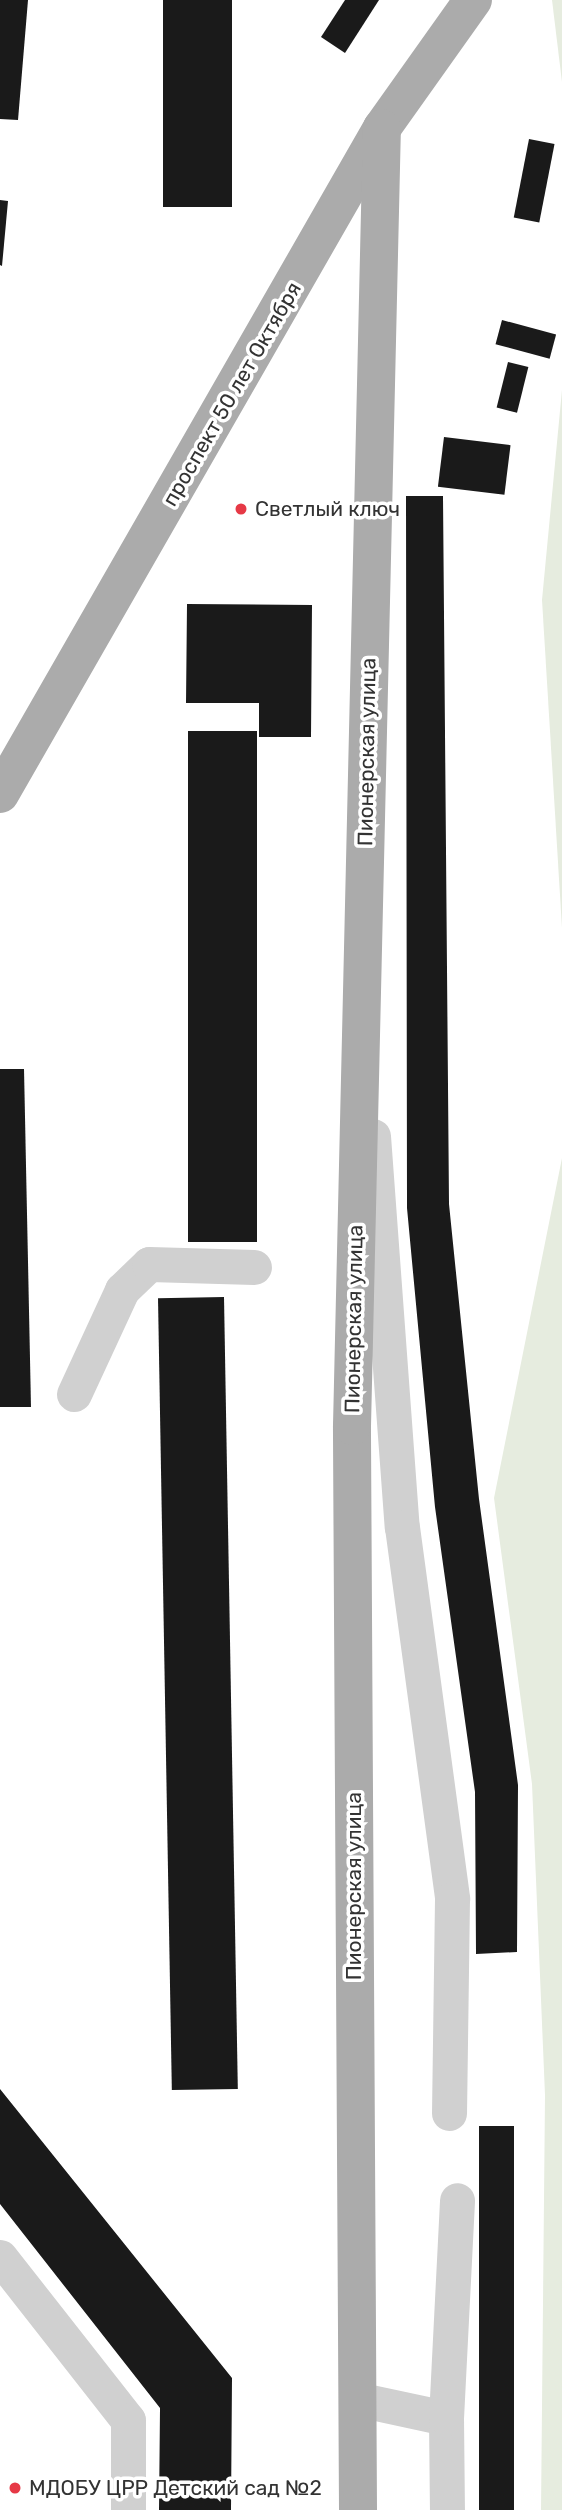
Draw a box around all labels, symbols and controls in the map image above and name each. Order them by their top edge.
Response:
street label: проспект 50 лет Октября [157,277,307,511]
place label: Светлый ключ [255,496,400,522]
marker: Светлый ключ [233,501,249,517]
street label: Пионерская улица [353,658,381,846]
street label: Пионерская улица [340,1225,368,1413]
street label: Пионерская улица [341,1792,367,1980]
place label: МДОБУ ЦРР Детский сад №2 [29,2475,322,2501]
marker: МДОБУ ЦРР Детский сад №2 [7,2480,23,2496]

